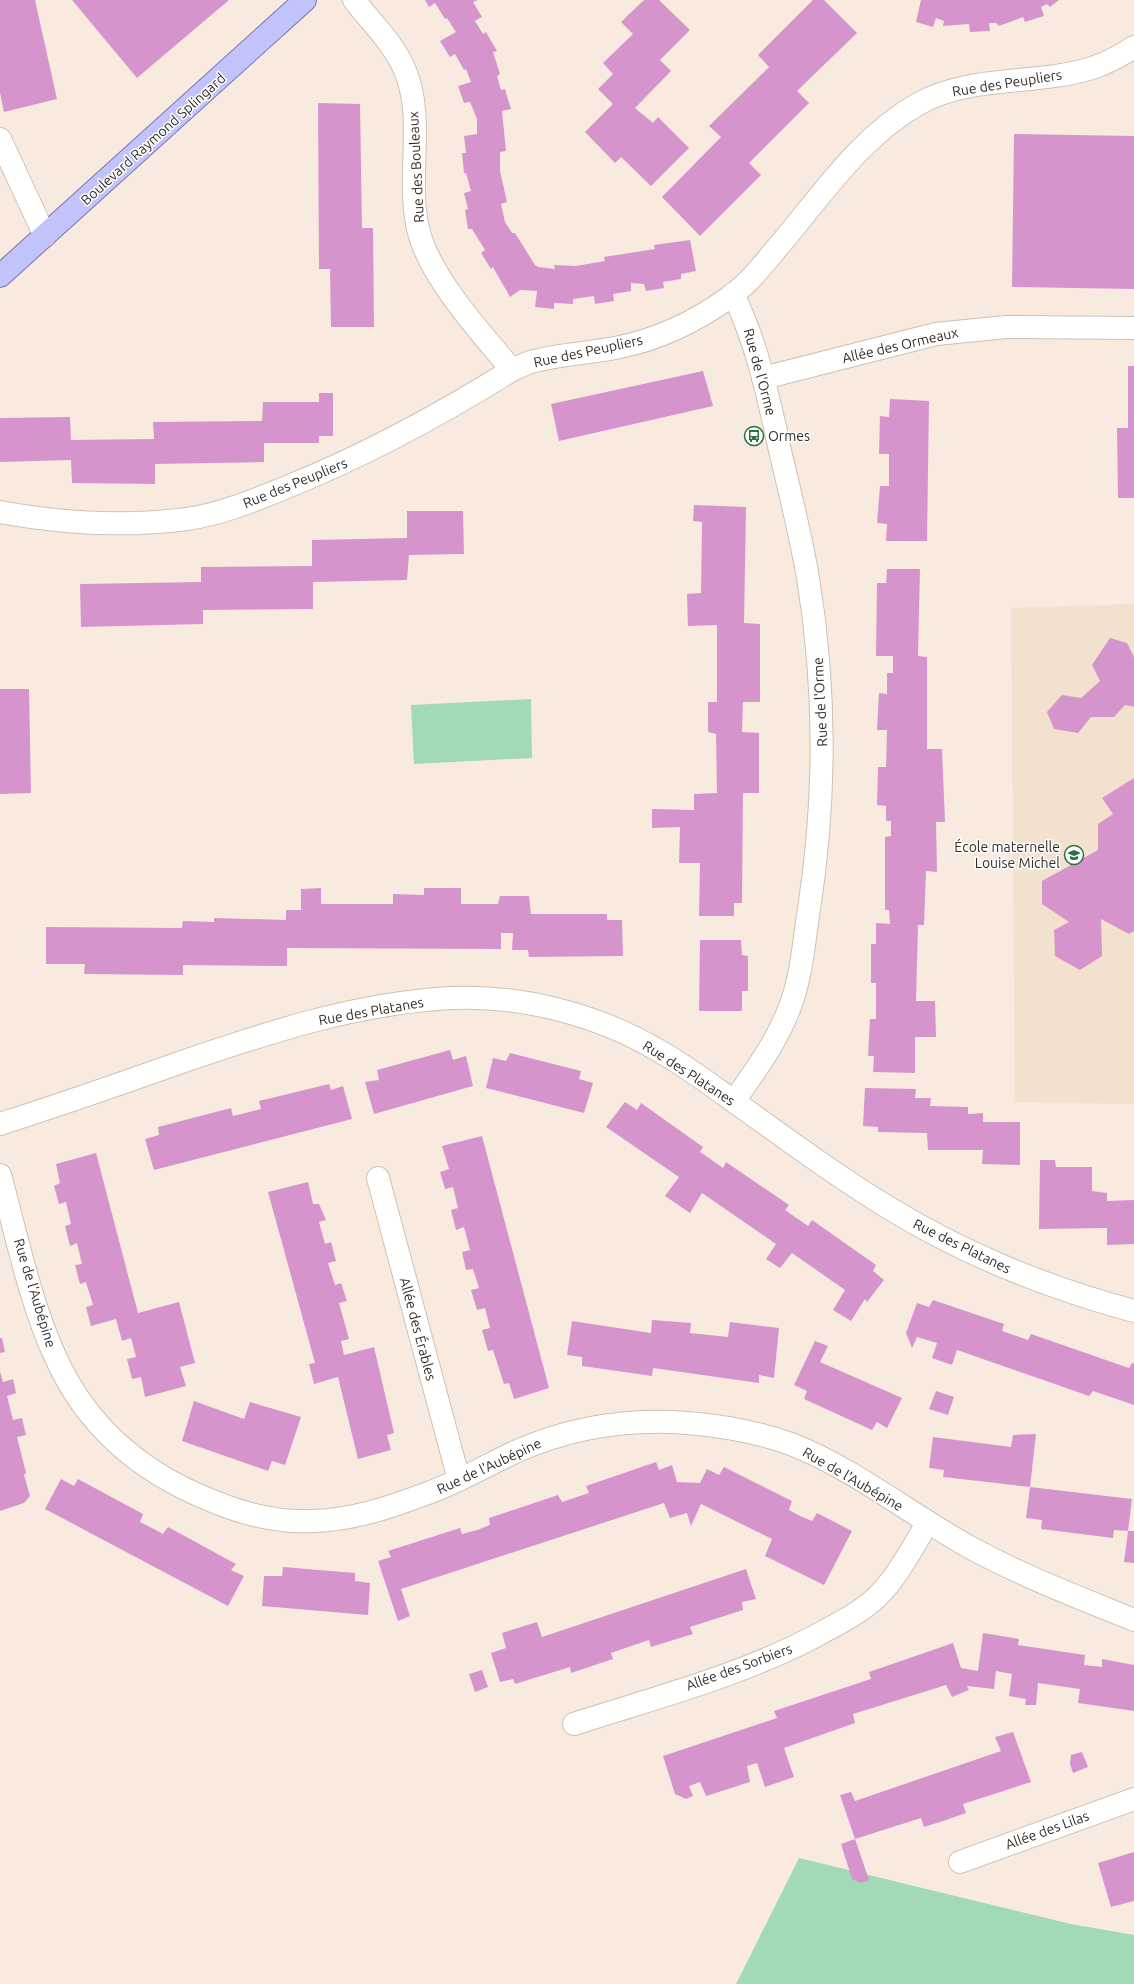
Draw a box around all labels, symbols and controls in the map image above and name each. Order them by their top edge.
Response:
street label: Rue des Peupliers [951,66,1063,100]
street label: Boulevard Raymond Splingard [78,70,228,208]
street label: Rue des Bouleaux [405,111,427,223]
street label: Allée des Ormeaux [840,324,960,366]
street label: Rue de l'Orme [741,327,779,417]
street label: Rue des Peupliers [532,332,644,370]
bus stop icon: Ormes [743,425,765,447]
place label: Ormes [768,428,810,444]
street label: Rue des Peupliers [241,455,349,511]
street label: Rue de l'Orme [810,657,830,747]
place label: École maternelle Louise Michel [954,838,1060,871]
school or university icon: École maternelle Louise Michel [1063,844,1085,866]
street label: Rue des Platanes [317,994,425,1028]
street label: Rue des Platanes [640,1037,738,1109]
street label: Rue des Platanes [911,1215,1013,1277]
street label: Rue de l'Aubépine [11,1237,59,1349]
street label: Allée des Érables [397,1275,440,1382]
street label: Rue de l'Aubépine [434,1435,544,1497]
street label: Rue de l'Aubépine [800,1444,906,1514]
street label: Allée des Sorbiers [684,1640,794,1694]
street label: Allée des Lilas [1003,1807,1091,1853]

